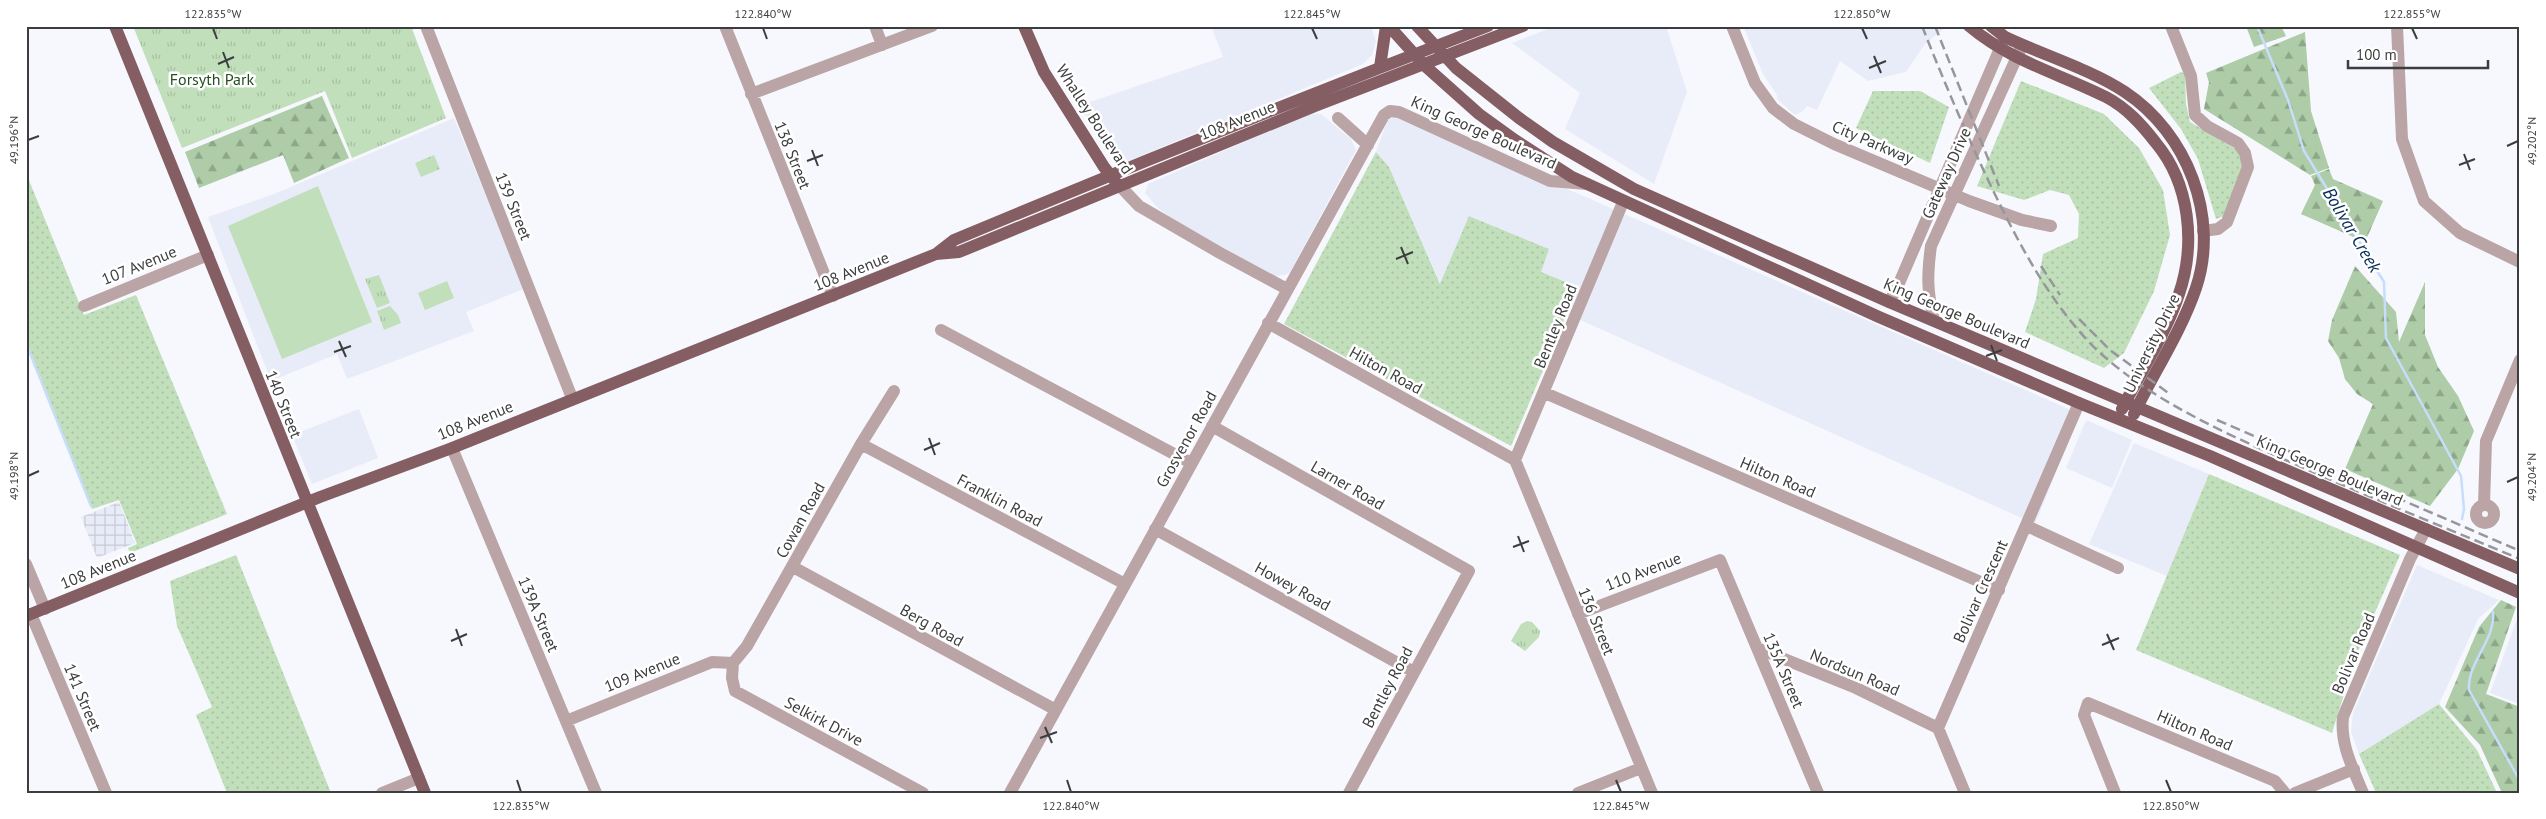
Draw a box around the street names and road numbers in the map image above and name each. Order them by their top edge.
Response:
street label: Whalley Boulevard [1052,60,1138,178]
street label: King George Boulevard [1408,91,1560,173]
street label: 108 Avenue [1196,96,1278,144]
street label: City Parkway [1829,116,1917,168]
street label: 138 Street [770,118,816,192]
street label: Gateway Drive [1917,124,1975,222]
street label: 139 Street [491,169,537,243]
street label: 107 Avenue [99,241,179,289]
street label: 108 Avenue [810,247,892,295]
street label: King George Boulevard [1881,273,2033,353]
street label: Bentley Road [1529,281,1581,371]
street label: University Drive [2118,290,2184,396]
street label: Hilton Road [1346,342,1426,398]
street label: 140 Street [261,367,307,441]
street label: Grosvenor Road [1151,387,1221,491]
street label: 108 Avenue [434,396,516,444]
street label: King George Boulevard [2254,430,2406,510]
street label: Hilton Road [1737,452,1819,502]
street label: Larner Road [1308,456,1388,514]
street label: Franklin Road [954,469,1046,531]
street label: Cowan Road [771,479,829,561]
street label: Bolivar Crescent [1948,536,2012,646]
street label: 108 Avenue [57,545,139,593]
street label: 110 Avenue [1602,547,1684,595]
street label: Howey Road [1252,557,1334,615]
street label: 139A Street [514,573,564,655]
street label: 136 Street [1574,584,1620,658]
street label: Berg Road [897,599,967,651]
street label: Bolivar Road [2327,609,2379,697]
street label: 135A Street [1759,629,1809,711]
street label: Bentley Road [1357,643,1417,731]
street label: Nordsun Road [1807,644,1903,700]
street label: 109 Avenue [601,648,683,696]
street label: 141 Street [60,660,106,734]
street label: Selkirk Drive [781,692,867,750]
street label: Hilton Road [2154,705,2236,755]

